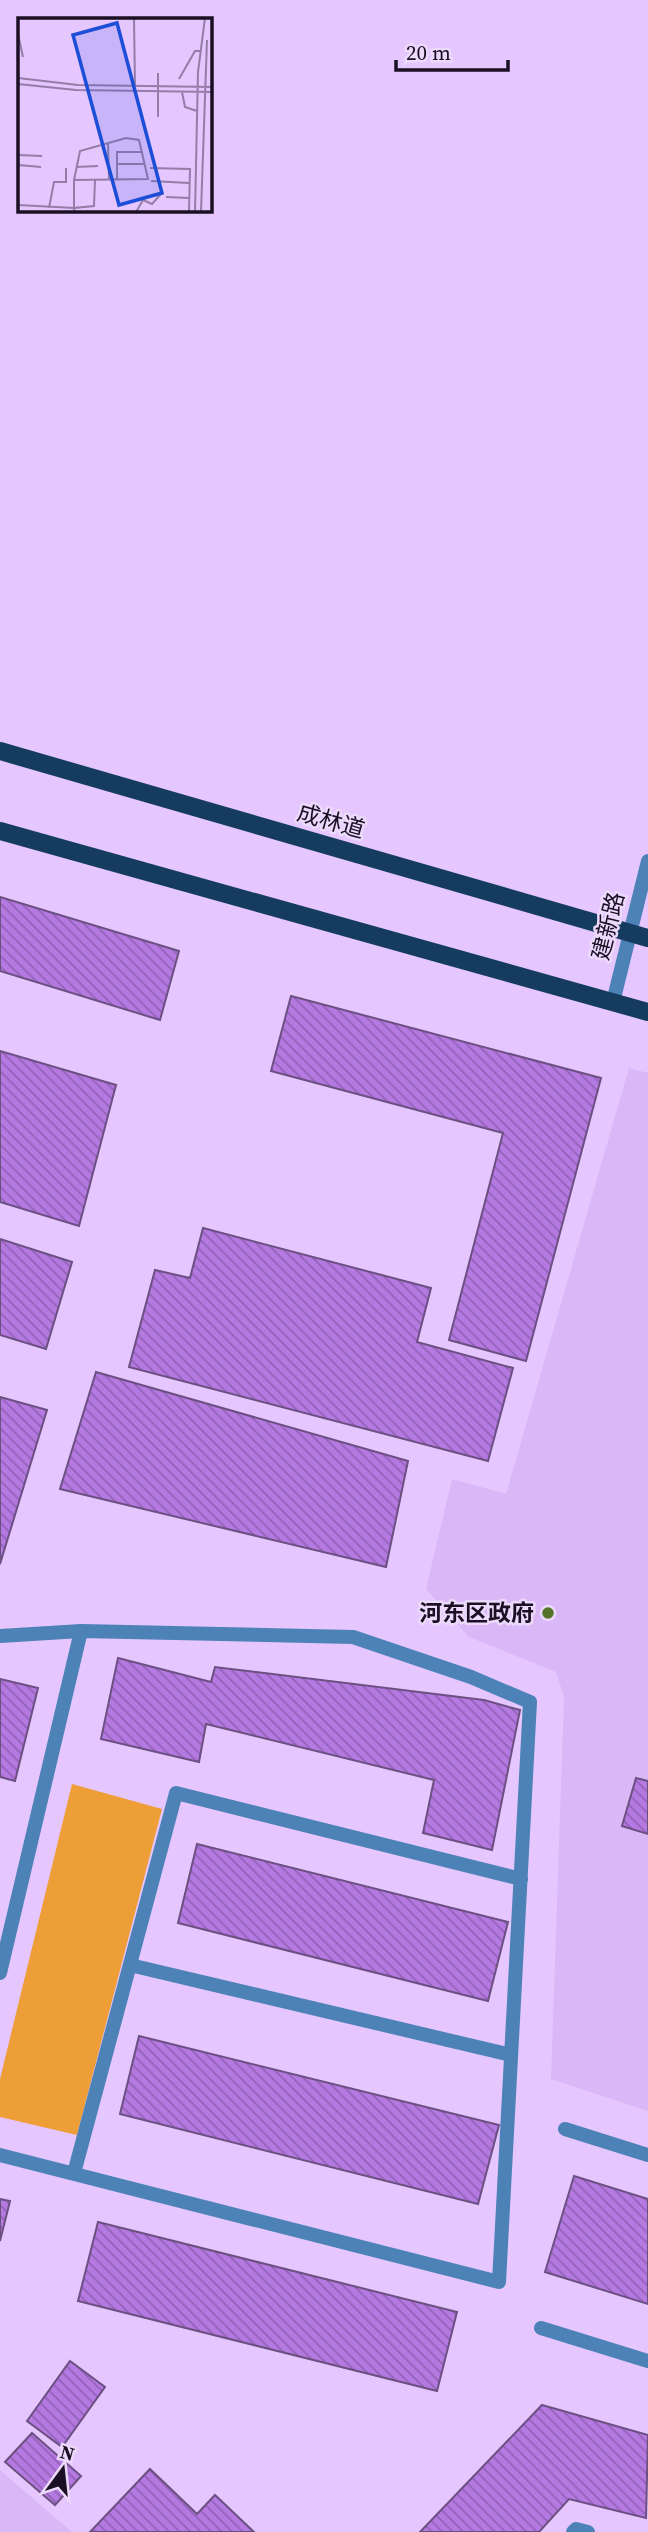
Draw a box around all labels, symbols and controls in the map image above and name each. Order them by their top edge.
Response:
inset map [18,18,212,212]
scale bar [396,28,508,72]
text: 20 m [406,38,451,67]
street label: 成林道 [293,796,369,846]
street label: 建新路 [584,889,632,963]
place label: 河东区政府 [419,1597,534,1629]
marker: 河东区政府 [540,1605,556,1621]
north arrow [28,2434,98,2504]
text: N [57,2438,78,2467]

